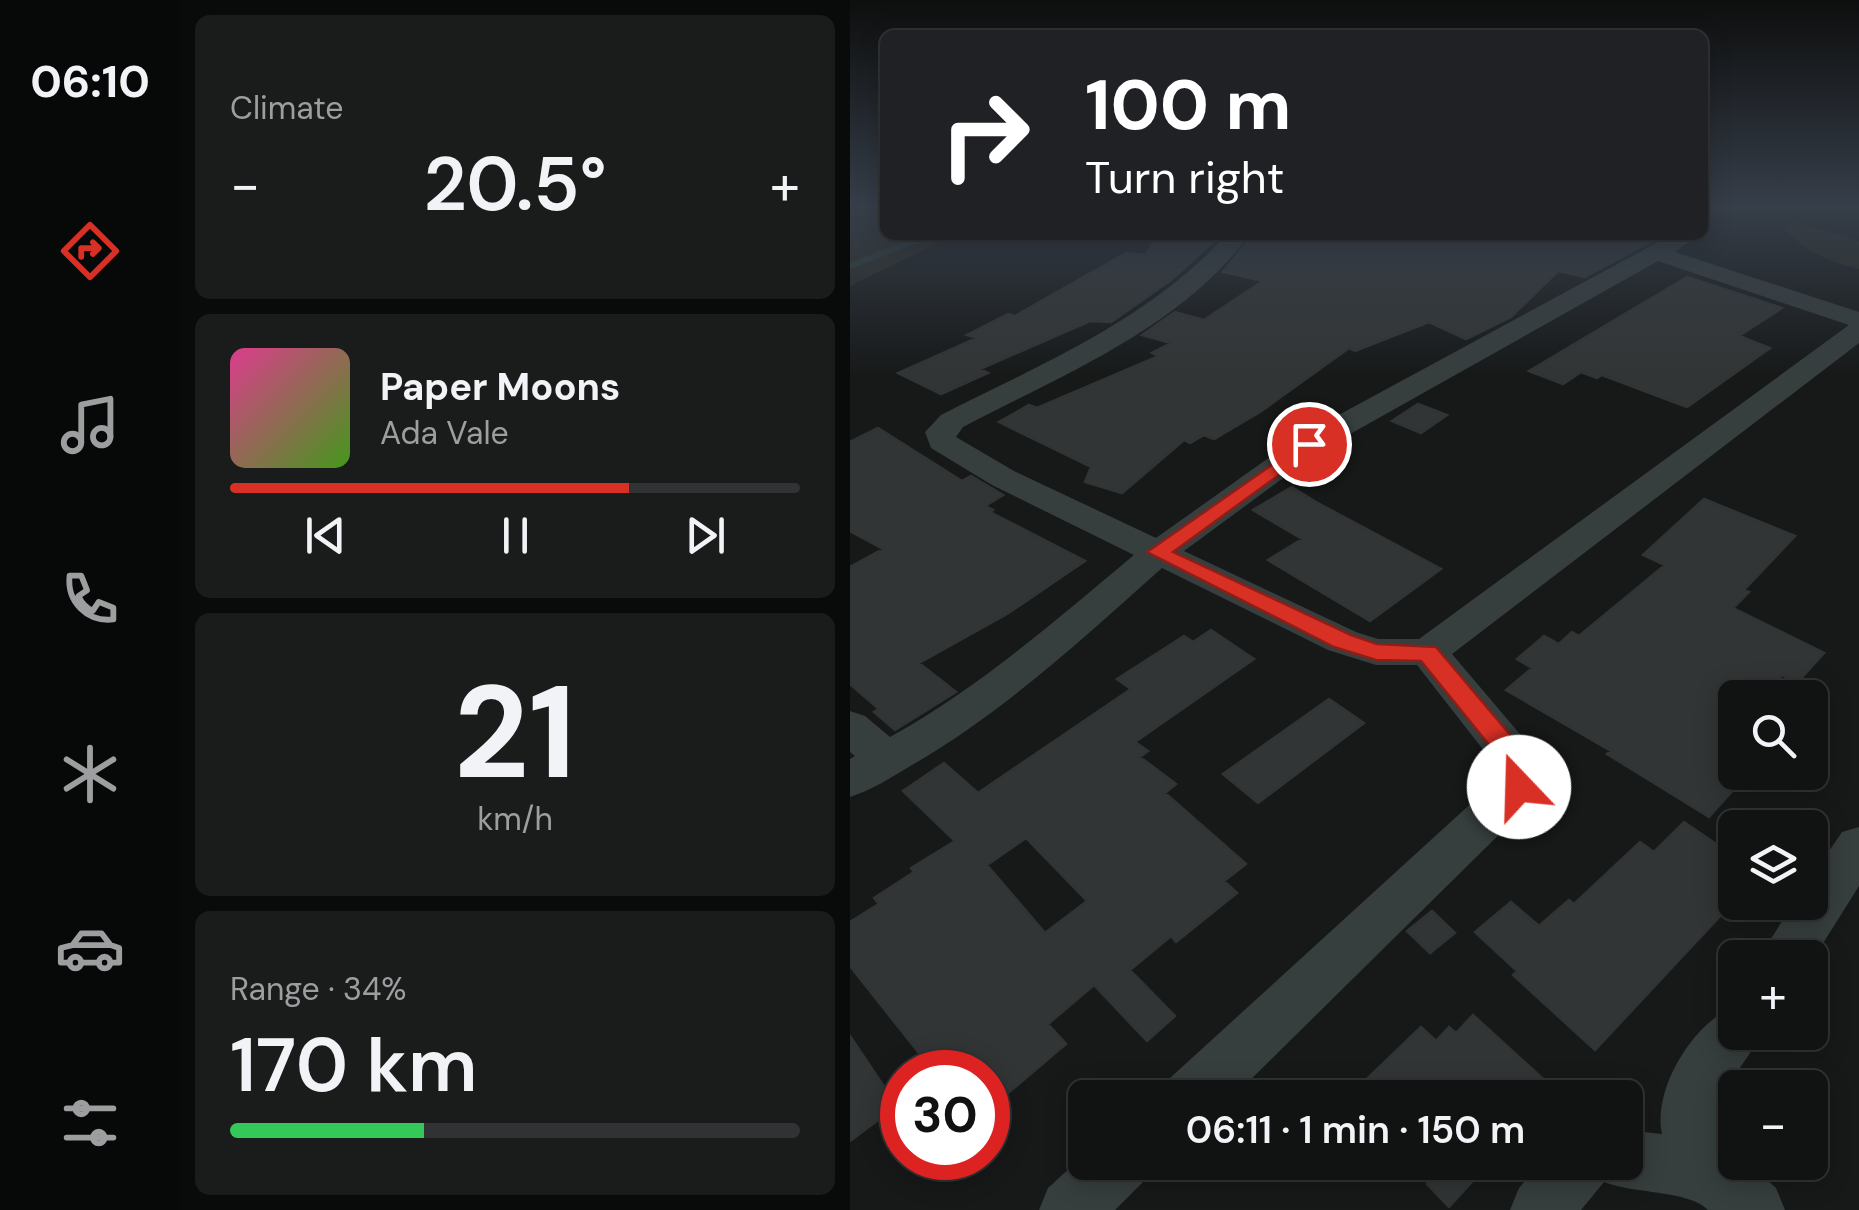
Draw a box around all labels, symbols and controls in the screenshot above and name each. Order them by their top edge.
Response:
text: 06:10 [30,52,150,111]
text: 100 m [1085,60,1291,151]
icon: right [920,70,1050,200]
text: Climate [230,87,344,129]
text: 20.5° [423,136,607,233]
text: Turn right [1085,148,1284,207]
text: − [230,149,260,221]
text: + [770,149,800,221]
icon: directions [55,216,125,286]
text: Paper Moons [380,362,620,412]
icon: music [55,390,125,460]
pin [1267,402,1352,487]
text: Ada Vale [380,412,509,454]
icon: arrive [1282,417,1337,472]
icon: previous [298,508,353,563]
icon: pause [488,508,543,563]
icon: next [678,508,733,563]
icon: phone [55,564,125,634]
text: 21 [454,648,576,817]
map controls [1718,680,1828,1180]
button: search [1718,680,1828,790]
position arrow [1467,735,1571,839]
icon: climate [55,739,125,809]
text: km/h [477,798,553,840]
button: layers [1718,810,1828,920]
icon: car [55,913,125,983]
button: + [1718,940,1828,1050]
text: Range · 34% [230,968,406,1010]
text: 170 km [230,1017,478,1114]
speed limit sign: 30 [880,1050,1010,1180]
button: − [1718,1070,1828,1180]
icon: filters [55,1088,125,1158]
text: 06:11 · 1 min · 150 m [1186,1105,1525,1155]

